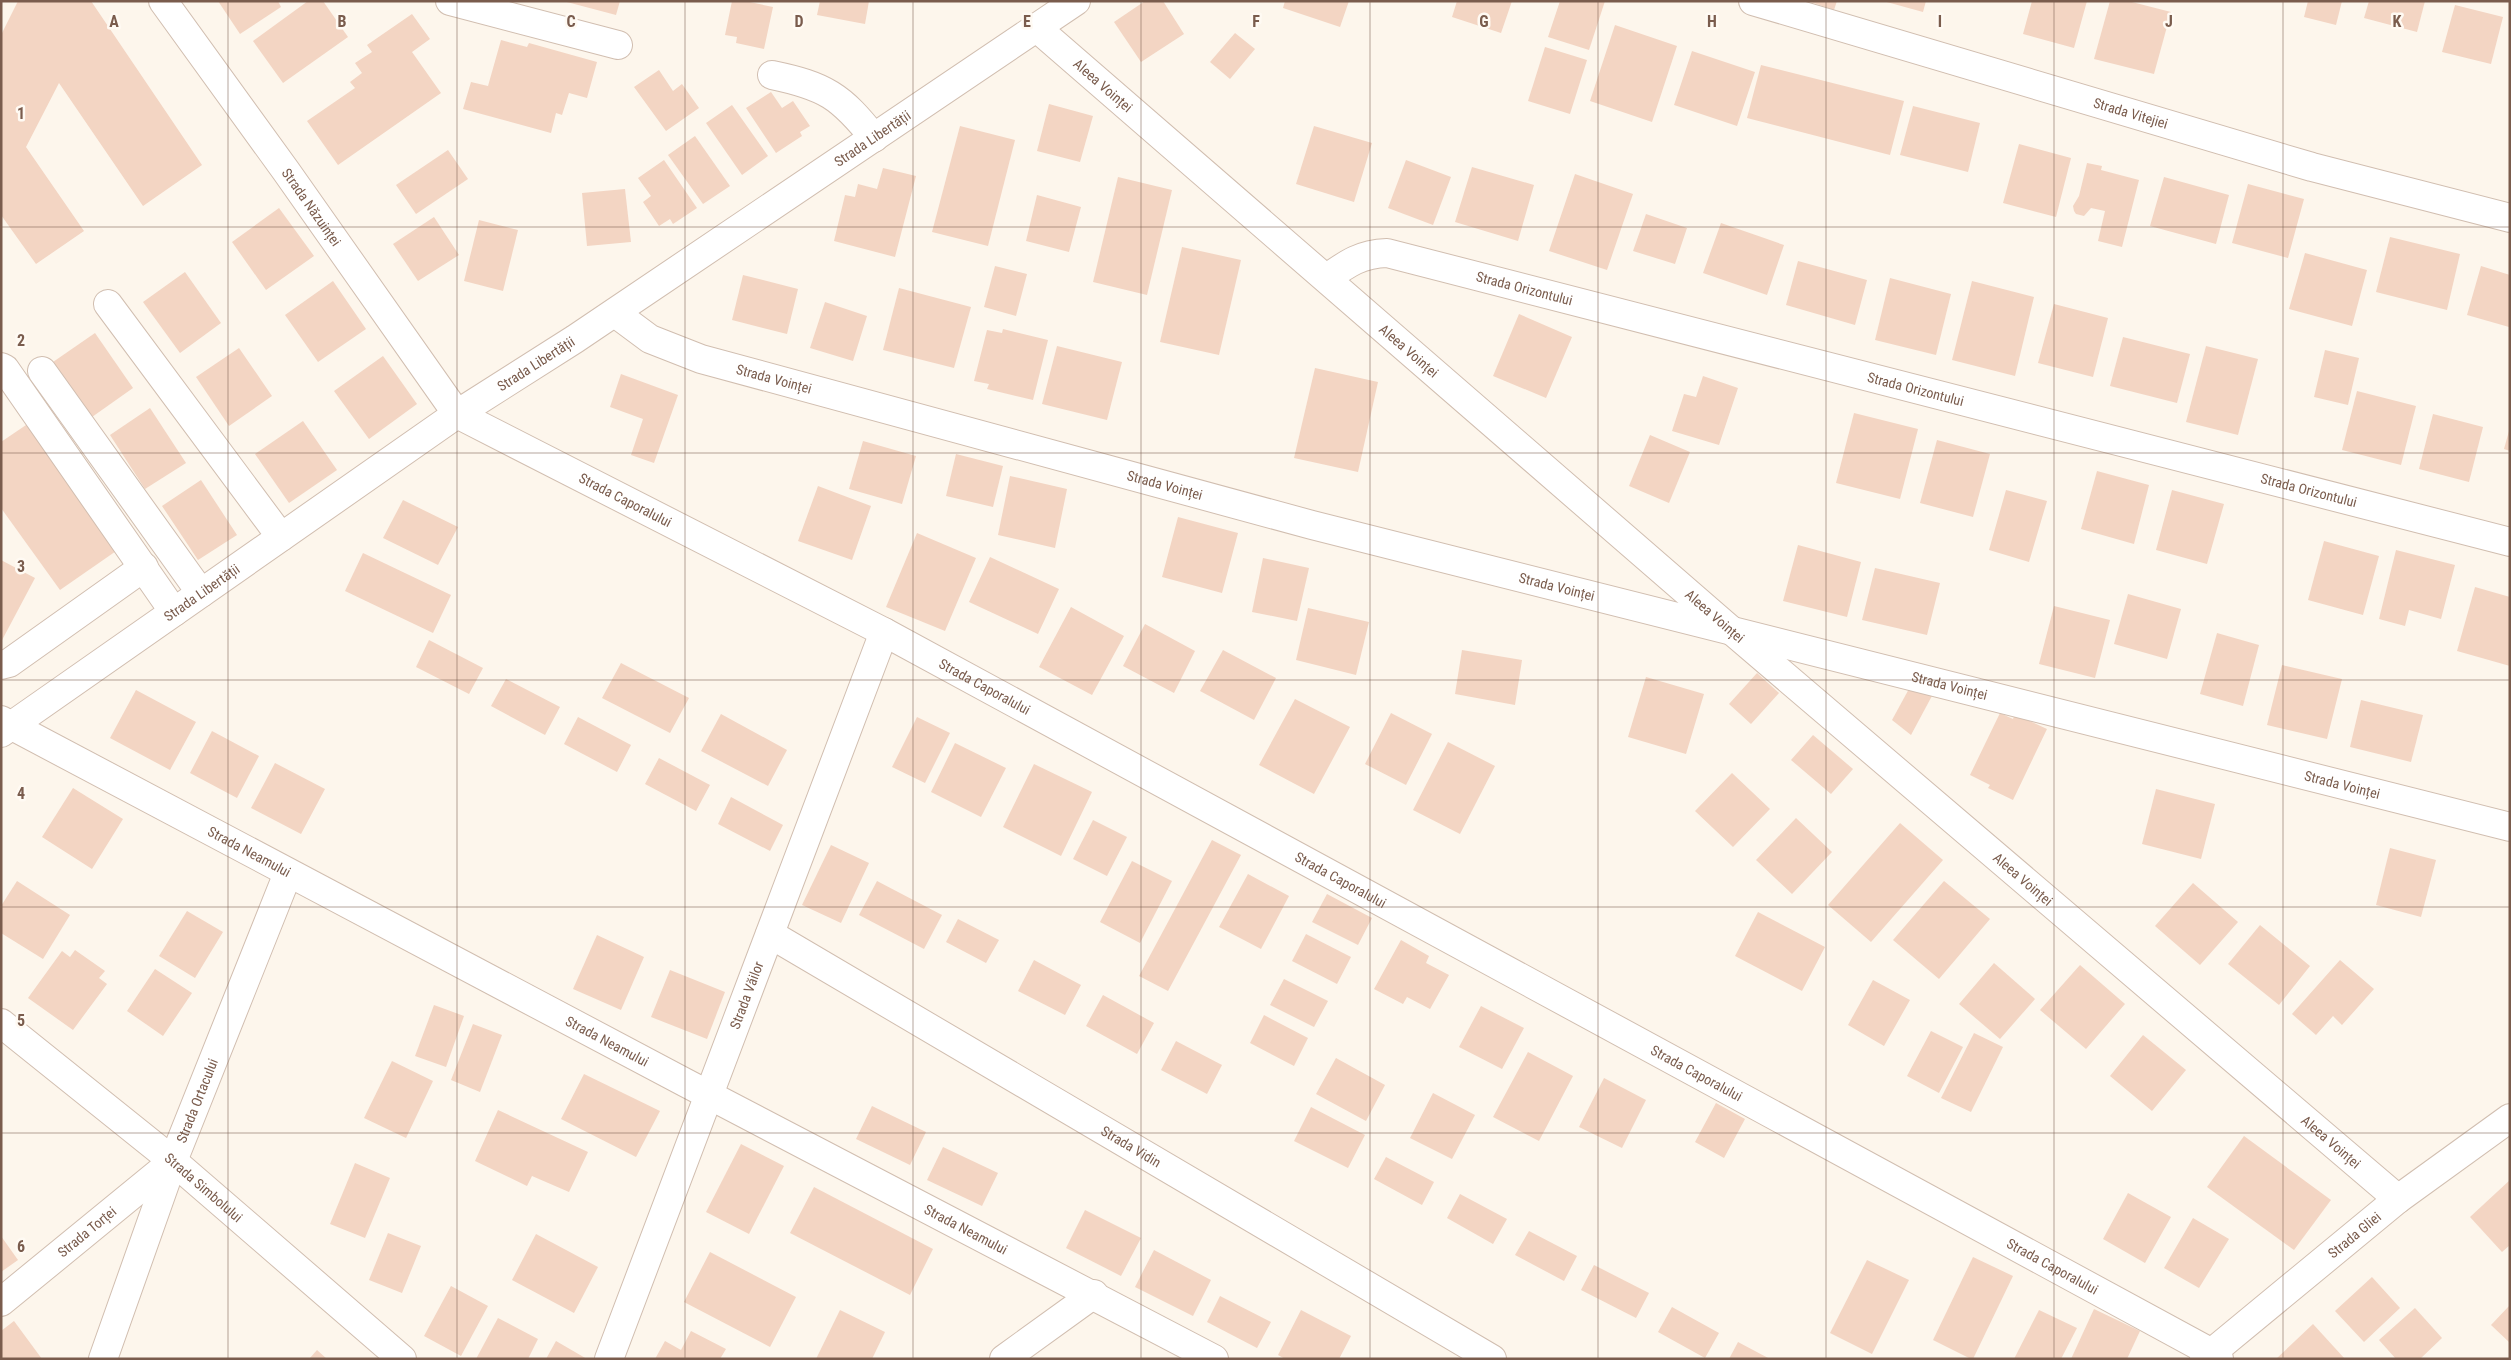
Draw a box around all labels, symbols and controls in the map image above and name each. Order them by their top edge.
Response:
text: A [109,12,119,31]
text: B [338,12,347,31]
text: C [566,12,576,31]
text: D [794,12,804,31]
text: E [1023,12,1031,31]
text: F [1252,12,1260,31]
text: G [1479,12,1489,31]
text: H [1707,12,1717,31]
text: I [1938,12,1942,31]
text: J [2165,12,2173,31]
text: K [2393,12,2402,31]
street label: Aleea Voinței [1070,55,1136,115]
street label: Strada Vitejiei [2092,95,2170,132]
text: 1 [17,104,25,123]
street label: Strada Libertății [831,107,913,170]
street label: Strada Năzuinței [279,165,344,249]
street label: Strada Orizontului [1474,268,1574,308]
street label: Aleea Voinței [1376,321,1442,381]
text: 2 [17,331,25,350]
street label: Strada Libertății [494,333,578,394]
street label: Strada Voinței [734,361,813,397]
street label: Strada Orizontului [1866,369,1966,409]
street label: Strada Voinței [1125,467,1204,503]
street label: Strada Caporalului [576,470,674,530]
street label: Strada Orizontului [2259,470,2359,510]
text: 3 [17,557,25,576]
street label: Strada Libertății [161,561,243,624]
street label: Strada Voinței [1517,569,1596,604]
street label: Aleea Voinței [1682,586,1748,646]
street label: Strada Caporalului [936,655,1033,718]
street label: Strada Voinței [1910,668,1989,703]
street label: Strada Voinței [2303,767,2382,802]
text: 4 [17,784,25,803]
street label: Strada Neamului [205,823,293,880]
street label: Strada Caporalului [1292,849,1389,911]
street label: Aleea Voinței [1990,849,2056,909]
street label: Strada Văilor [727,959,767,1031]
text: 5 [17,1011,25,1030]
street label: Strada Neamului [563,1013,651,1070]
street label: Strada Caporalului [1648,1042,1745,1104]
street label: Strada Ortacului [173,1056,221,1145]
street label: Aleea Voinței [2298,1112,2364,1172]
street label: Strada Vidin [1098,1123,1164,1170]
street label: Strada Simbolului [162,1150,246,1225]
street label: Strada Neamului [922,1201,1010,1258]
street label: Strada Torței [54,1203,119,1260]
street label: Strada Gliei [2325,1209,2384,1261]
street label: Strada Caporalului [2004,1235,2101,1298]
text: 6 [17,1237,25,1256]

